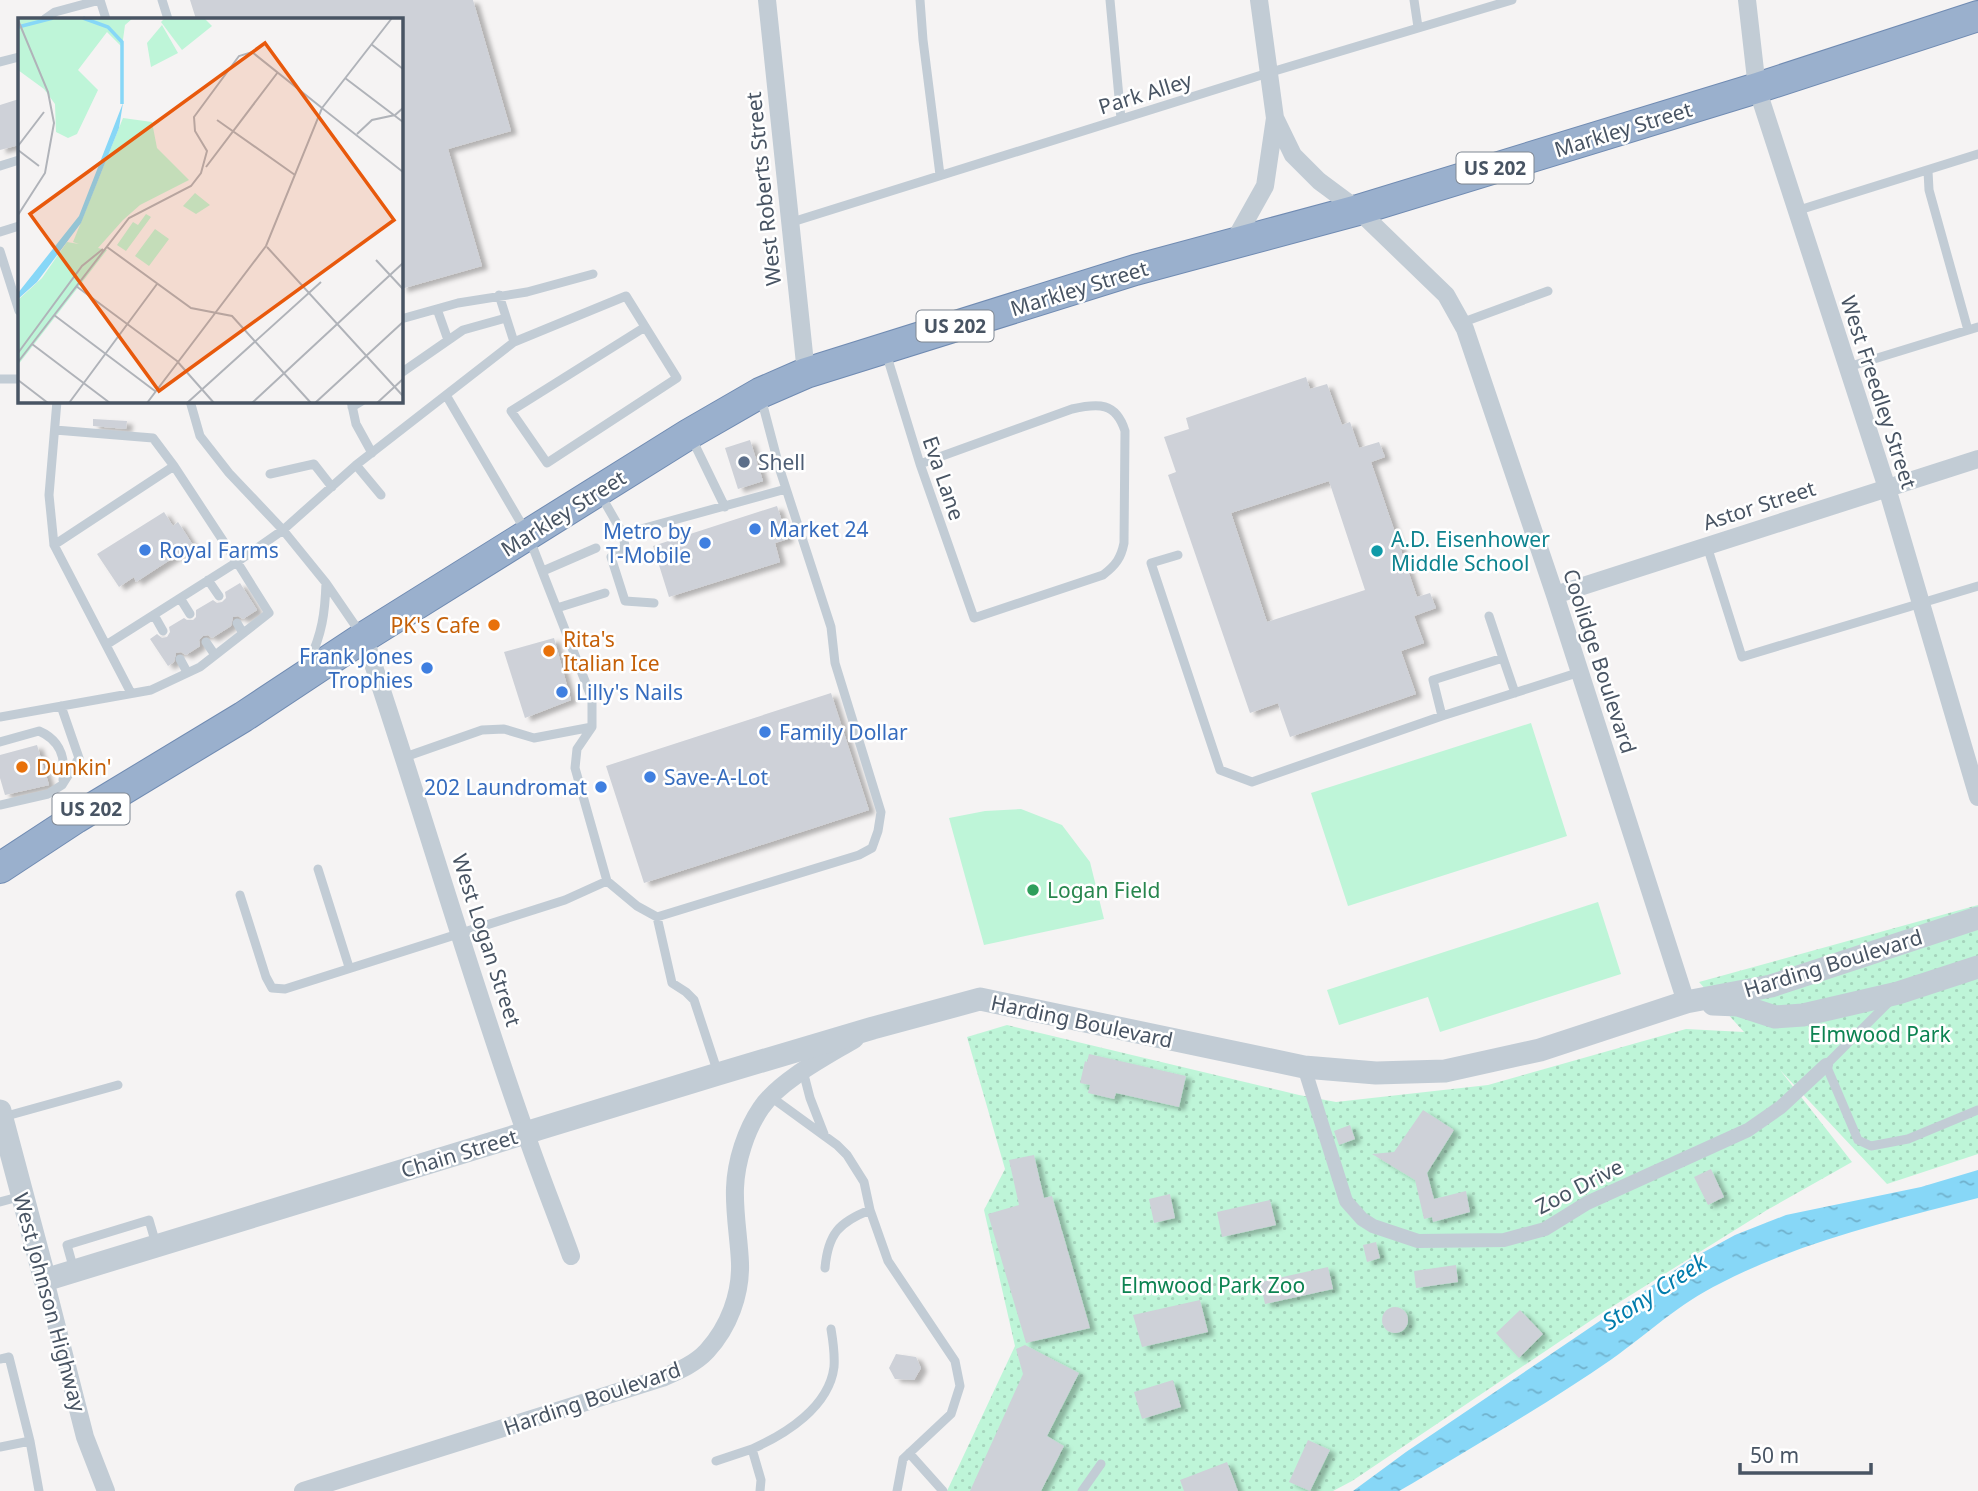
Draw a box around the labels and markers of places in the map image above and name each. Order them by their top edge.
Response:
place label: Shell [758,448,805,476]
marker: Shell [736,454,752,470]
place label: Market 24 [769,515,869,543]
place label: Metro by T-Mobile [603,517,691,569]
marker: Market 24 [747,521,763,537]
place label: A.D. Eisenhower Middle School [1391,525,1550,577]
marker: Metro by T-Mobile [697,535,713,551]
place label: Royal Farms [159,536,279,564]
marker: Royal Farms [137,542,153,558]
marker: A.D. Eisenhower Middle School [1369,543,1385,559]
place label: PK's Cafe [391,611,480,639]
marker: PK's Cafe [486,617,502,633]
place label: Rita's Italian Ice [563,625,660,677]
place label: Frank Jones Trophies [299,642,413,694]
marker: Rita's Italian Ice [541,643,557,659]
marker: Frank Jones Trophies [419,660,435,676]
place label: Lilly's Nails [576,678,683,706]
marker: Lilly's Nails [554,684,570,700]
place label: Family Dollar [779,718,908,746]
marker: Family Dollar [757,724,773,740]
place label: Dunkin' [36,753,111,781]
marker: Dunkin' [14,759,30,775]
place label: Save-A-Lot [664,763,768,791]
marker: Save-A-Lot [642,769,658,785]
place label: 202 Laundromat [424,773,587,801]
marker: 202 Laundromat [593,779,609,795]
place label: Logan Field [1047,876,1160,904]
marker: Logan Field [1025,882,1041,898]

